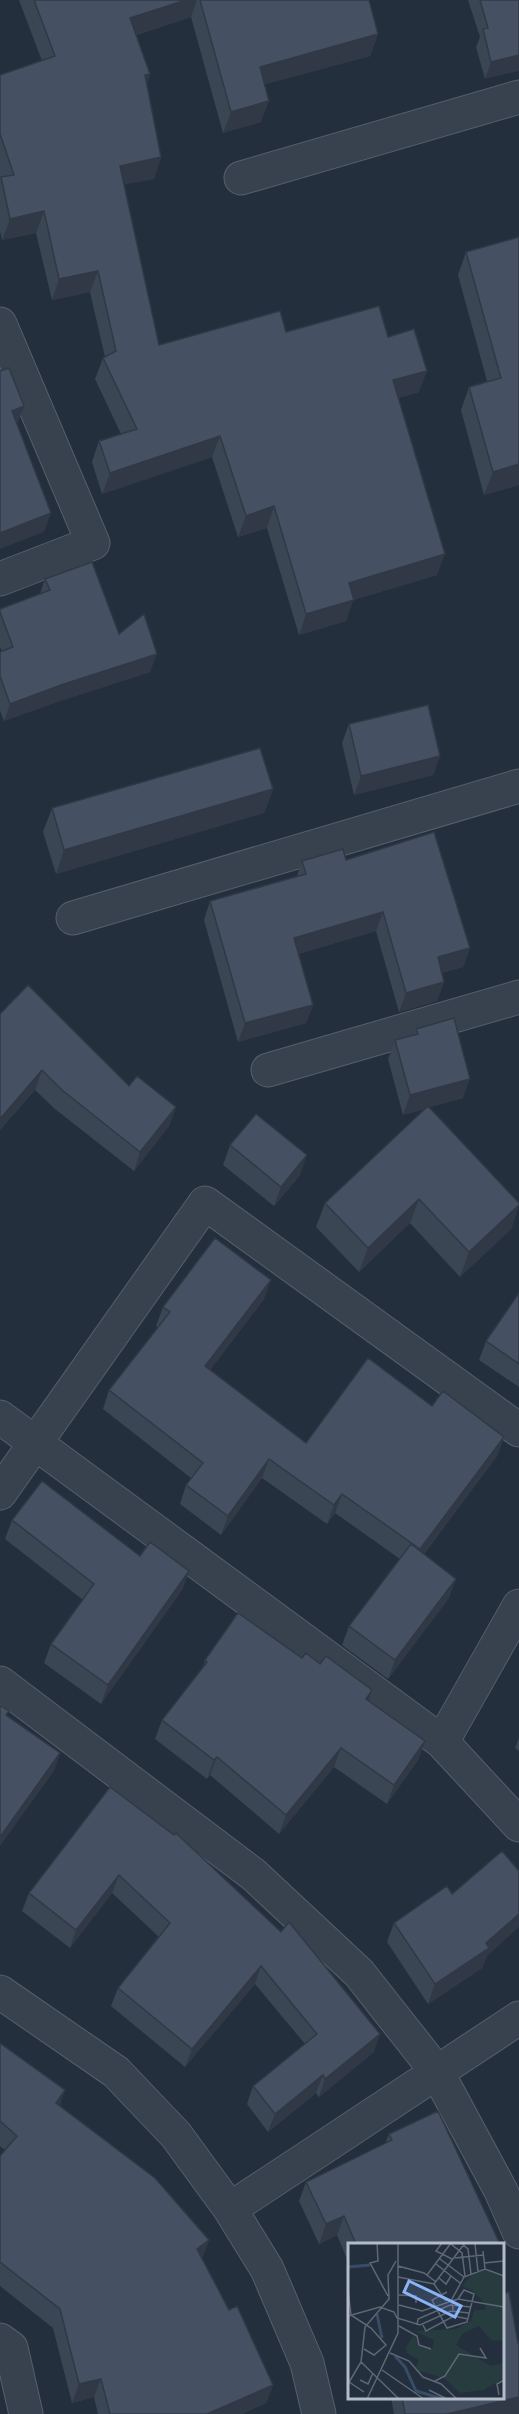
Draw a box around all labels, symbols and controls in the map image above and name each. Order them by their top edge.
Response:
inset map [348,2243,504,2399]

